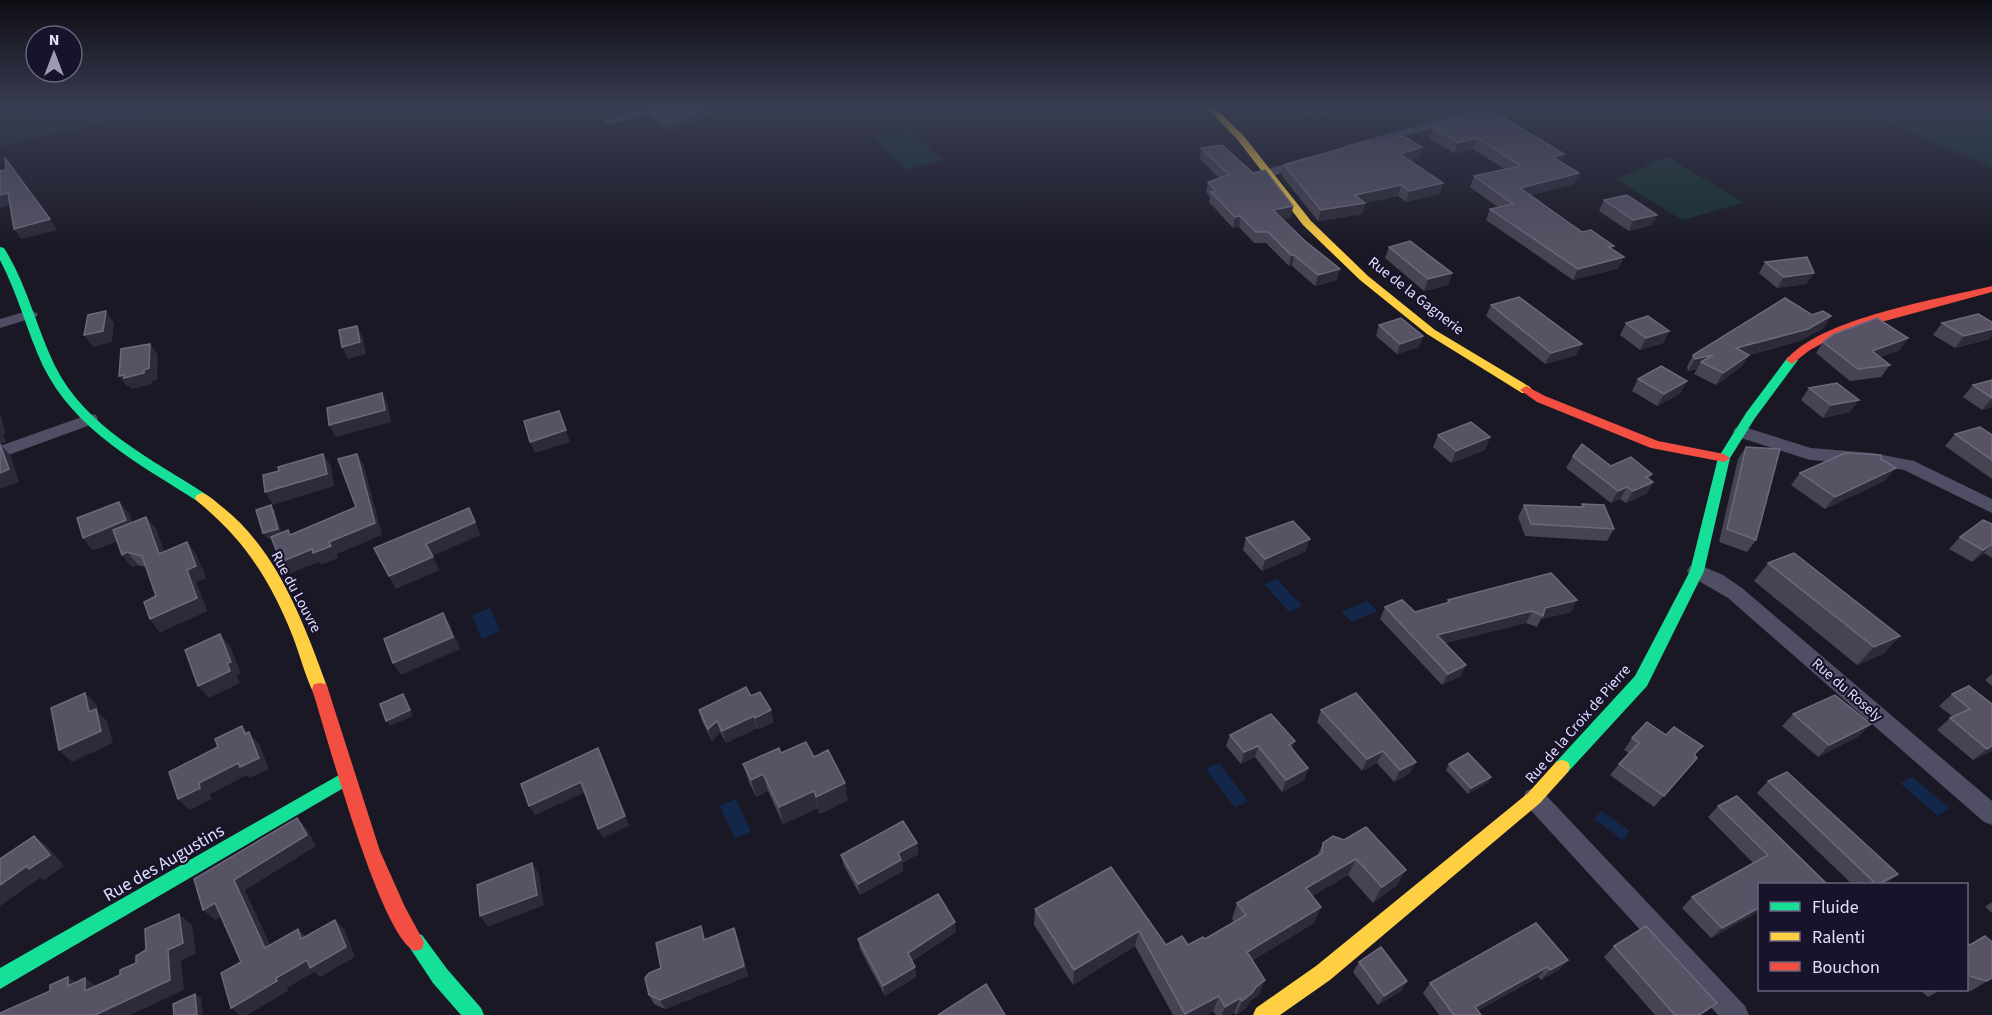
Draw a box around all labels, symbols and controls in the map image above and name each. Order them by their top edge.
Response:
north arrow [24,24,84,84]
text: N [49,29,59,51]
street label: Rue de la Gagnerie [1364,252,1468,340]
street label: Rue du Louvre [266,548,326,636]
street label: Rue du Rosely [1807,653,1887,727]
street label: Rue de la Croix de Pierre [1520,660,1636,788]
street label: Rue des Augustins [99,818,229,908]
legend [1758,883,1968,991]
text: Fluide [1812,895,1859,920]
text: Ralenti [1812,925,1865,950]
text: Bouchon [1812,955,1880,980]

